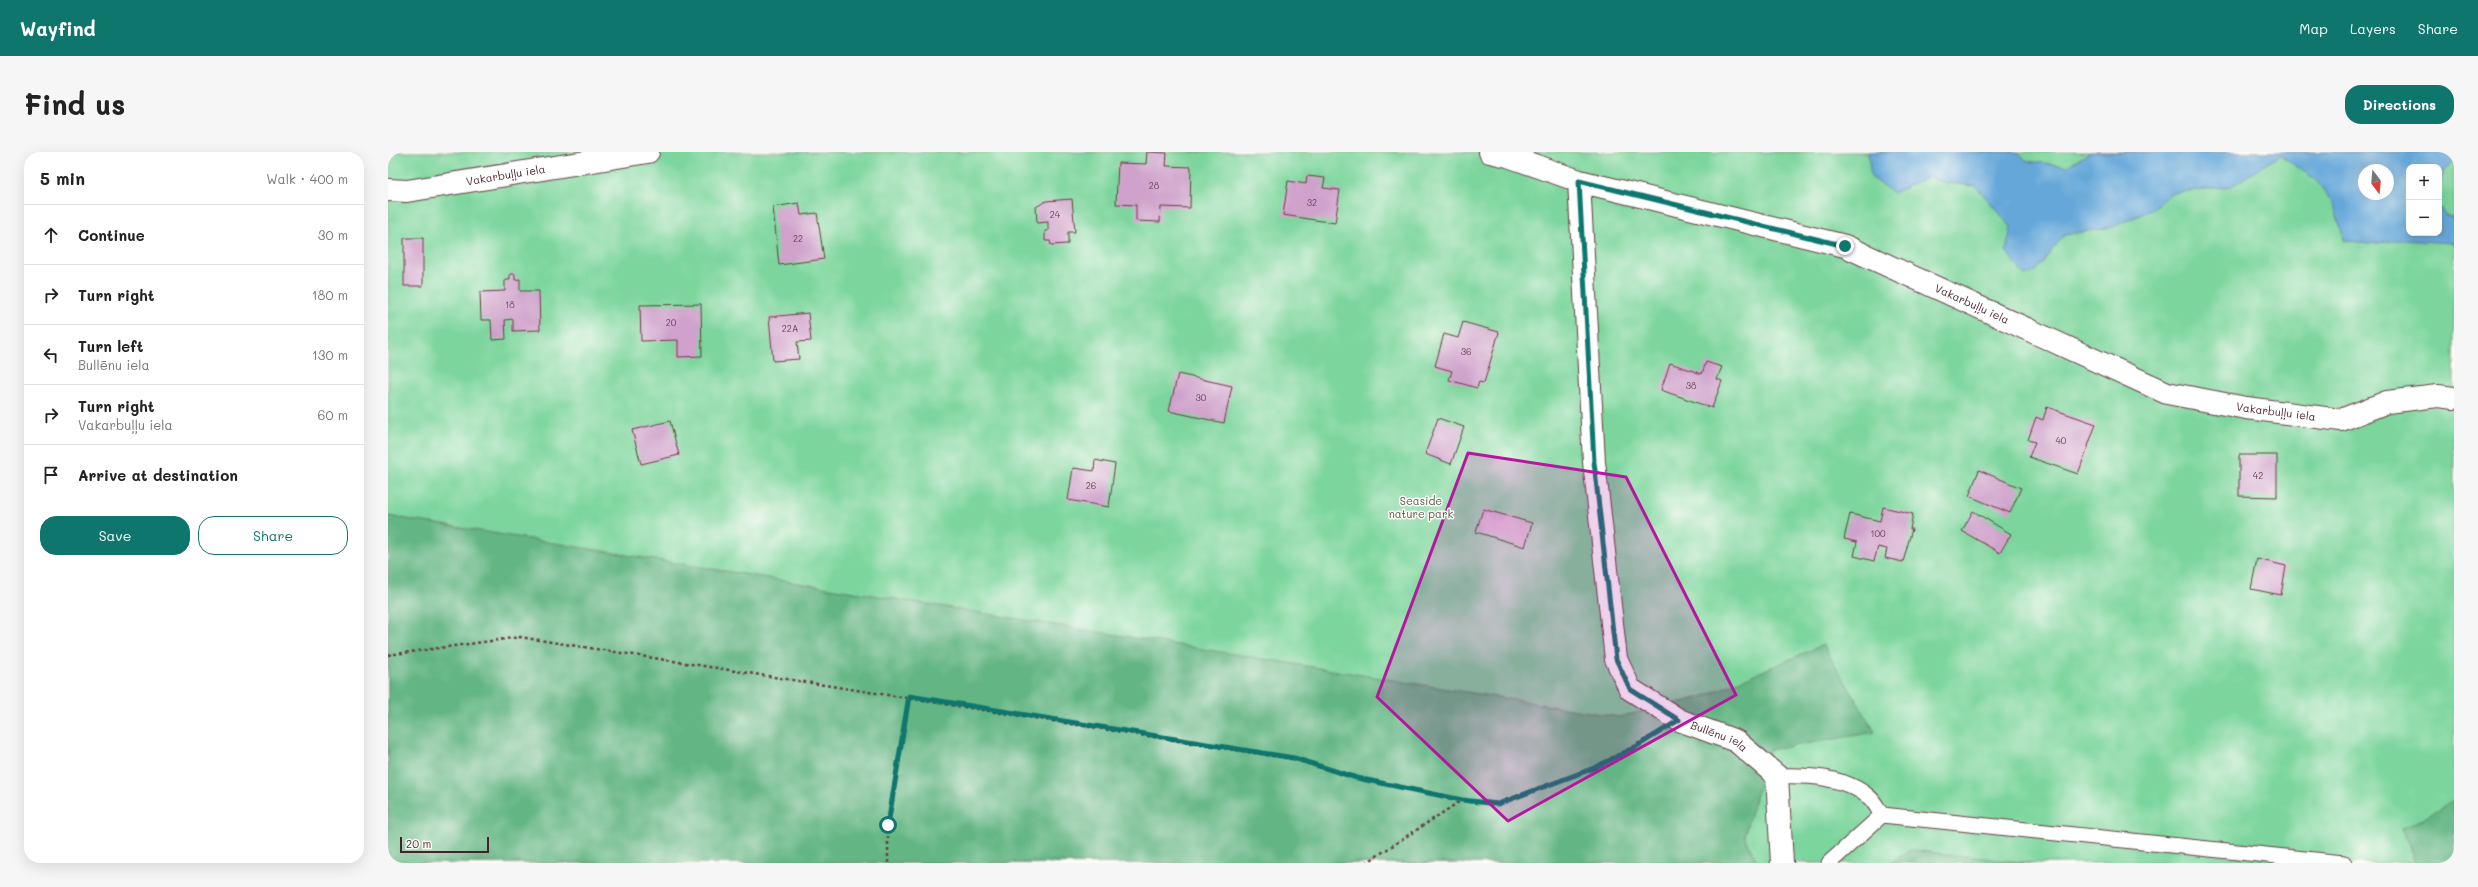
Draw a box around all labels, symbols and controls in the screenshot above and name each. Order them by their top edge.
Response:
text: Wayfind [20,16,96,41]
text: Map [2299,19,2328,38]
text: Layers [2350,19,2396,38]
text: Share [2418,19,2458,38]
button: Directions [2345,85,2454,124]
text: Find us [24,86,125,122]
street label: Vakarbuļļu iela [465,161,546,188]
north arrow [2358,164,2394,200]
map controls [2406,164,2442,236]
button: + [2406,164,2442,200]
text: 5 min [40,167,85,189]
text: Walk · 400 m [266,170,348,187]
house number: 28 [1149,180,1160,191]
house number: 32 [1307,197,1317,208]
button: − [2406,200,2442,236]
house number: 24 [1050,209,1061,220]
icon: ahead [40,224,62,246]
text: Continue [78,225,145,245]
text: 30 m [318,226,348,243]
house number: 22 [793,233,803,244]
route end [1836,237,1854,255]
street label: Vakarbuļļu iela [1933,280,2012,327]
icon: right [40,284,62,306]
text: Turn right [78,285,155,305]
text: 180 m [312,286,348,303]
house number: 18 [505,299,515,310]
house number: 20 [666,317,677,328]
house number: 22A [782,323,798,334]
text: Turn left [78,336,143,356]
icon: left [40,344,62,366]
text: 130 m [312,346,348,363]
house number: 36 [1461,346,1471,357]
text: Bullēnu iela [78,356,150,373]
house number: 38 [1686,380,1697,391]
house number: 30 [1196,392,1207,403]
text: Turn right [78,396,155,416]
street label: Vakarbuļļu iela [2235,398,2317,424]
icon: right [40,404,62,426]
text: 60 m [318,406,348,423]
text: Vakarbuļļu iela [78,416,173,433]
house number: 40 [2056,435,2067,446]
icon: arrive [40,464,62,486]
text: Arrive at destination [78,465,238,485]
house number: 42 [2253,470,2263,481]
house number: 26 [1086,480,1096,491]
park label: Seaside nature park [1389,493,1453,521]
button: Save [40,516,190,555]
button: Share [198,516,348,555]
house number: 100 [1870,528,1886,539]
street label: Bullēnu iela [1689,717,1751,755]
route start [879,816,897,834]
scale bar [400,835,489,854]
text: 20 m [406,836,431,851]

